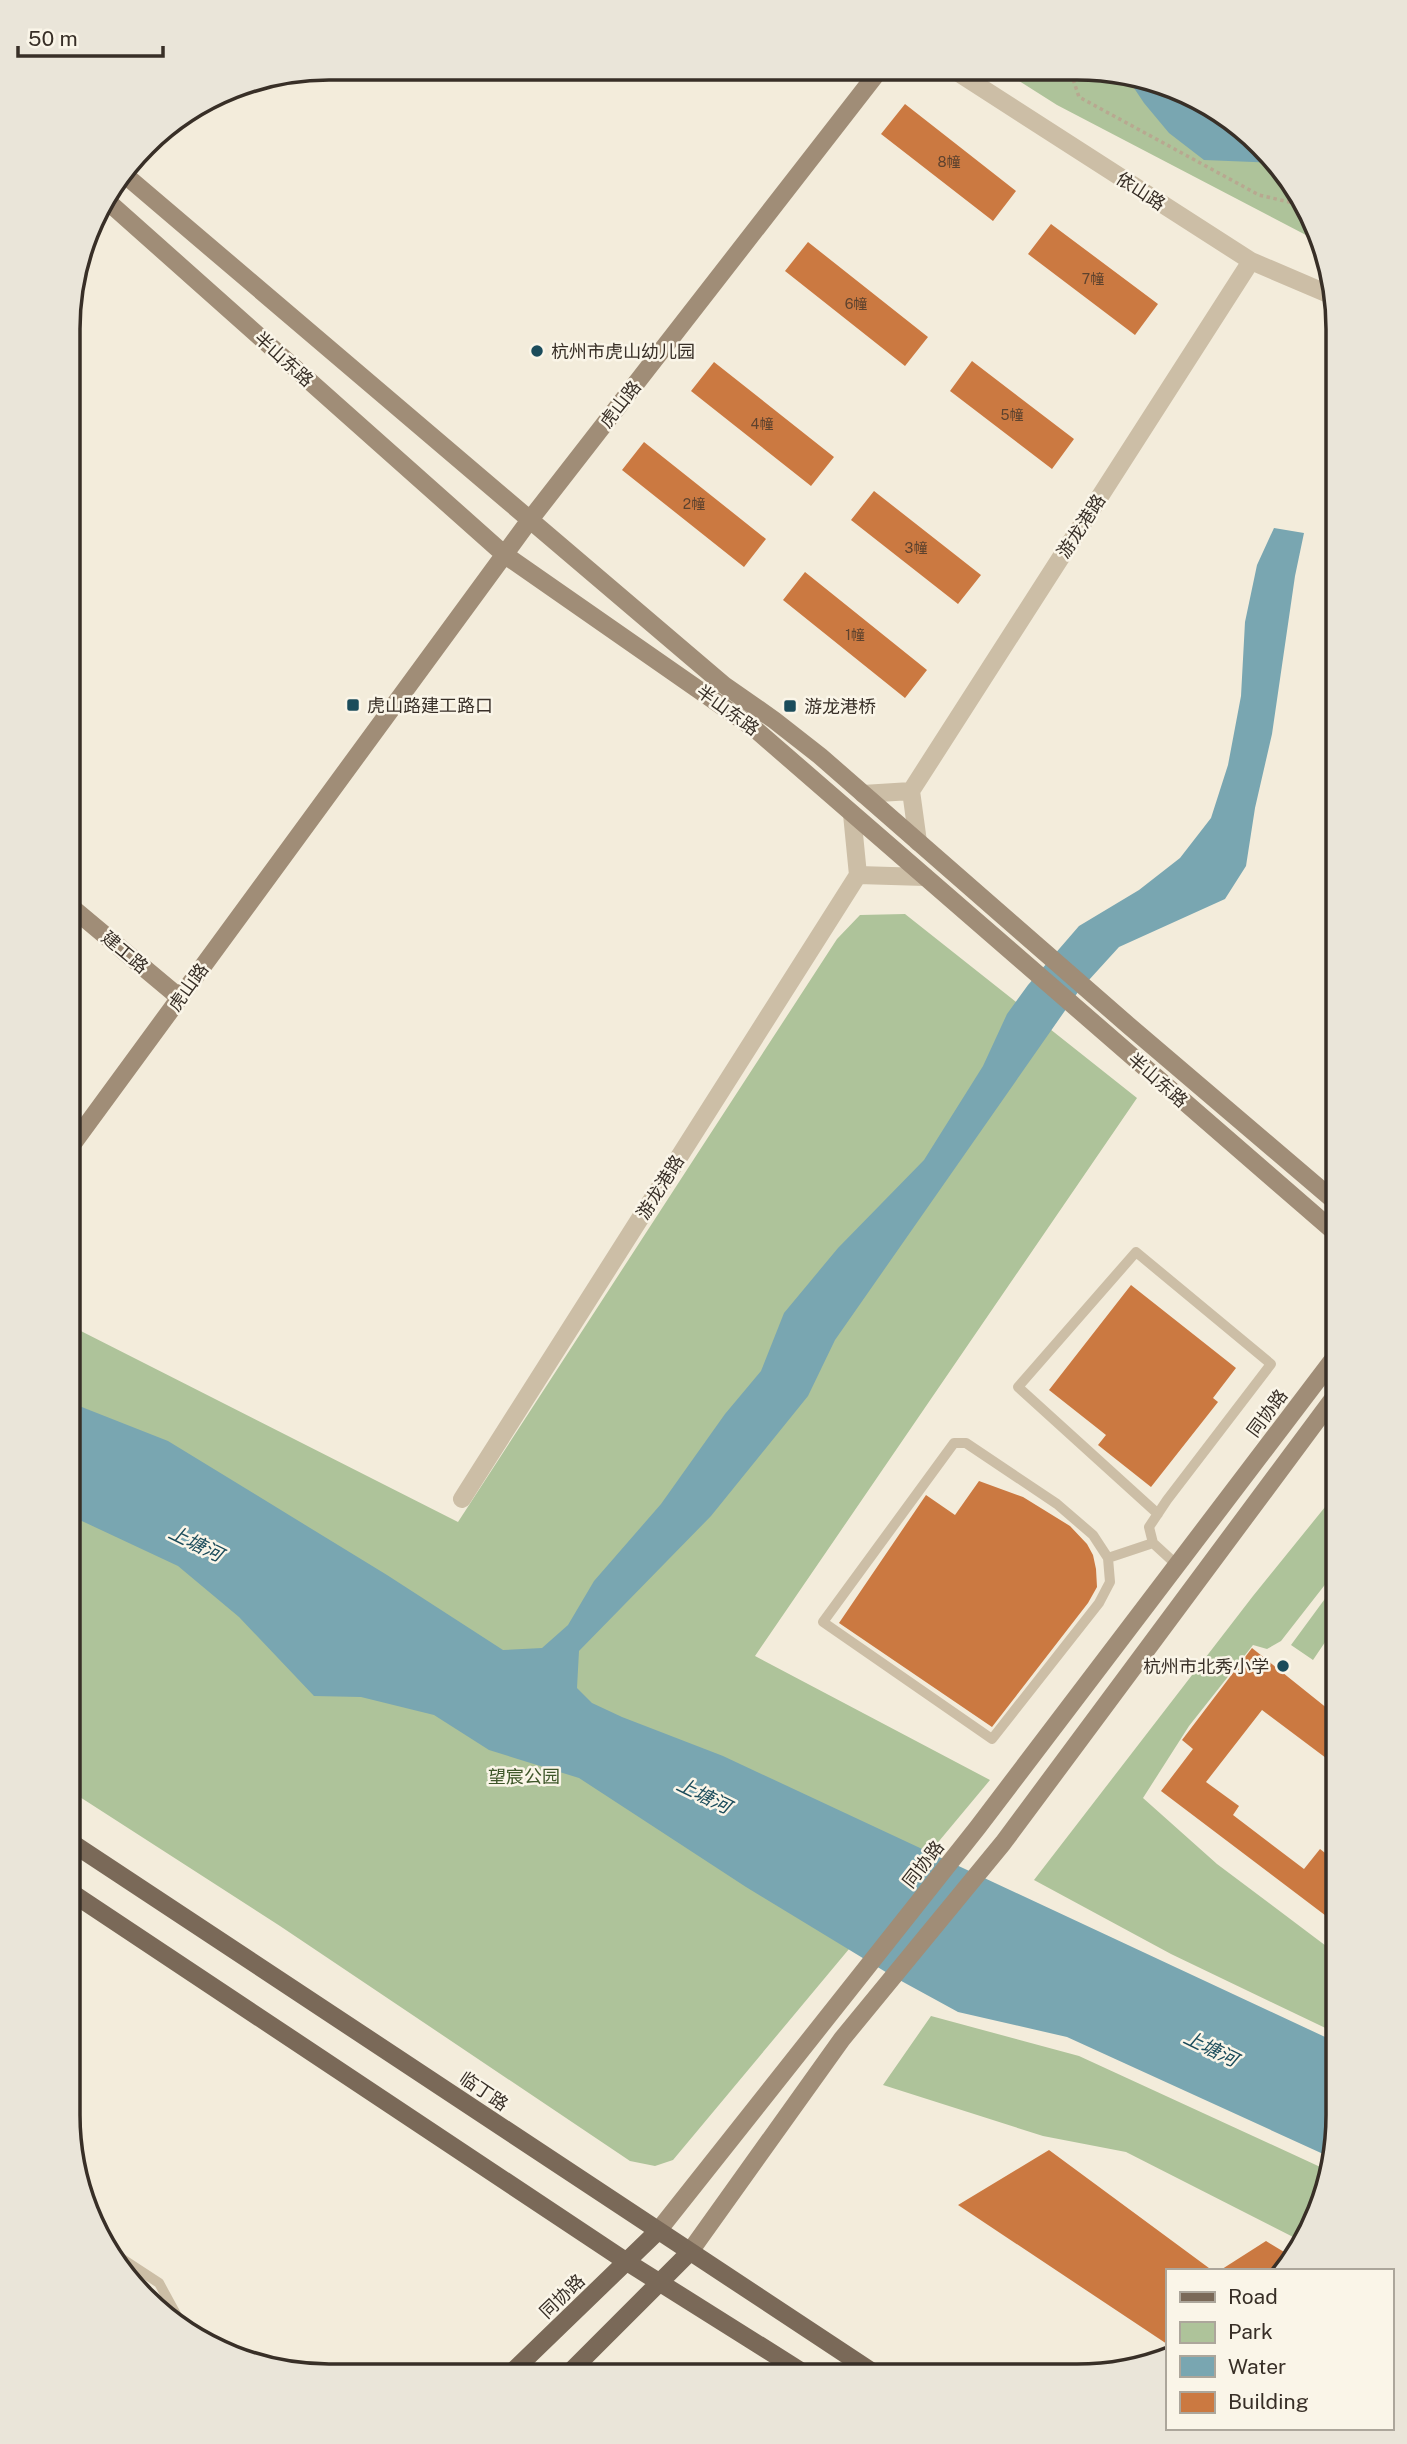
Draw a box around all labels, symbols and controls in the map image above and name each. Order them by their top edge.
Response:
scale bar [18,14,163,58]
text: 50 m [28,26,78,51]
house number: 8幢 [937,154,961,170]
street label: 依山路 [1113,167,1169,215]
house number: 7幢 [1082,271,1104,287]
house number: 6幢 [845,296,867,312]
street label: 半山东路 [250,327,318,391]
place label: 杭州市虎山幼儿园 [551,341,695,362]
marker: 杭州市虎山幼儿园 [529,343,545,359]
street label: 虎山路 [595,376,645,432]
house number: 5幢 [1001,407,1023,423]
house number: 4幢 [751,416,773,432]
street label: 游龙港路 [1053,490,1109,562]
house number: 2幢 [683,496,705,512]
house number: 3幢 [905,540,927,556]
house number: 1幢 [845,627,865,643]
street label: 半山东路 [693,680,763,740]
place label: 虎山路建工路口 [367,695,493,716]
place label: 游龙港桥 [804,696,876,717]
marker: 虎山路建工路口 [345,697,361,713]
marker: 游龙港桥 [782,698,798,714]
street label: 建工路 [98,927,152,977]
street label: 虎山路 [164,959,212,1015]
street label: 半山东路 [1124,1048,1192,1112]
street label: 游龙港路 [632,1151,688,1223]
street label: 同协路 [1242,1385,1292,1441]
water label: 上塘河 [166,1521,230,1567]
place label: 杭州市北秀小学 [1143,1656,1269,1677]
marker: 杭州市北秀小学 [1275,1658,1291,1674]
park label: 望宸公园 [488,1766,560,1787]
water label: 上塘河 [674,1773,738,1819]
street label: 同协路 [898,1836,948,1892]
water label: 上塘河 [1181,2026,1245,2072]
street label: 临丁路 [456,2067,512,2115]
legend [1166,2269,1393,2430]
street label: 同协路 [535,2270,589,2322]
text: Road [1228,2284,1278,2309]
text: Park [1228,2319,1273,2344]
text: Water [1228,2354,1286,2379]
text: Building [1228,2389,1309,2414]

